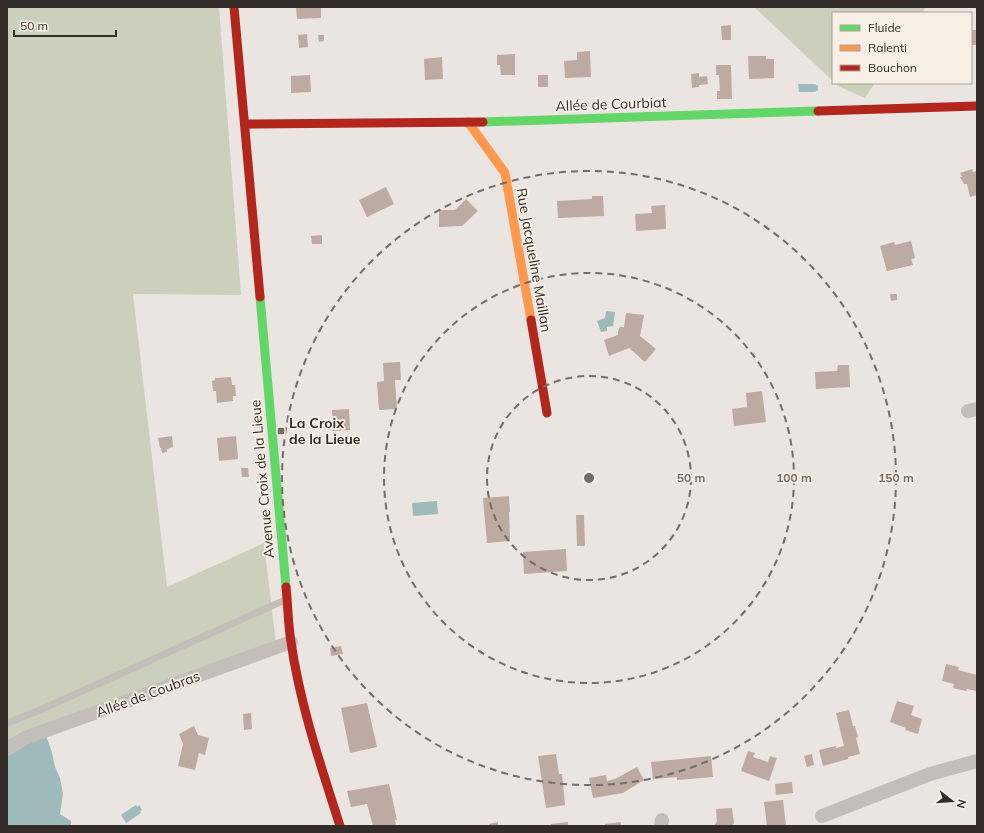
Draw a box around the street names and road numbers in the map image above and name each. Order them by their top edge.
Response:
street label: Allée de Courbiat [555,93,667,115]
street label: Rue Jacqueline Maillan [512,187,556,333]
street label: Avenue Croix de la Lieue [246,399,278,559]
street label: Allée de Coubras [94,667,203,721]

